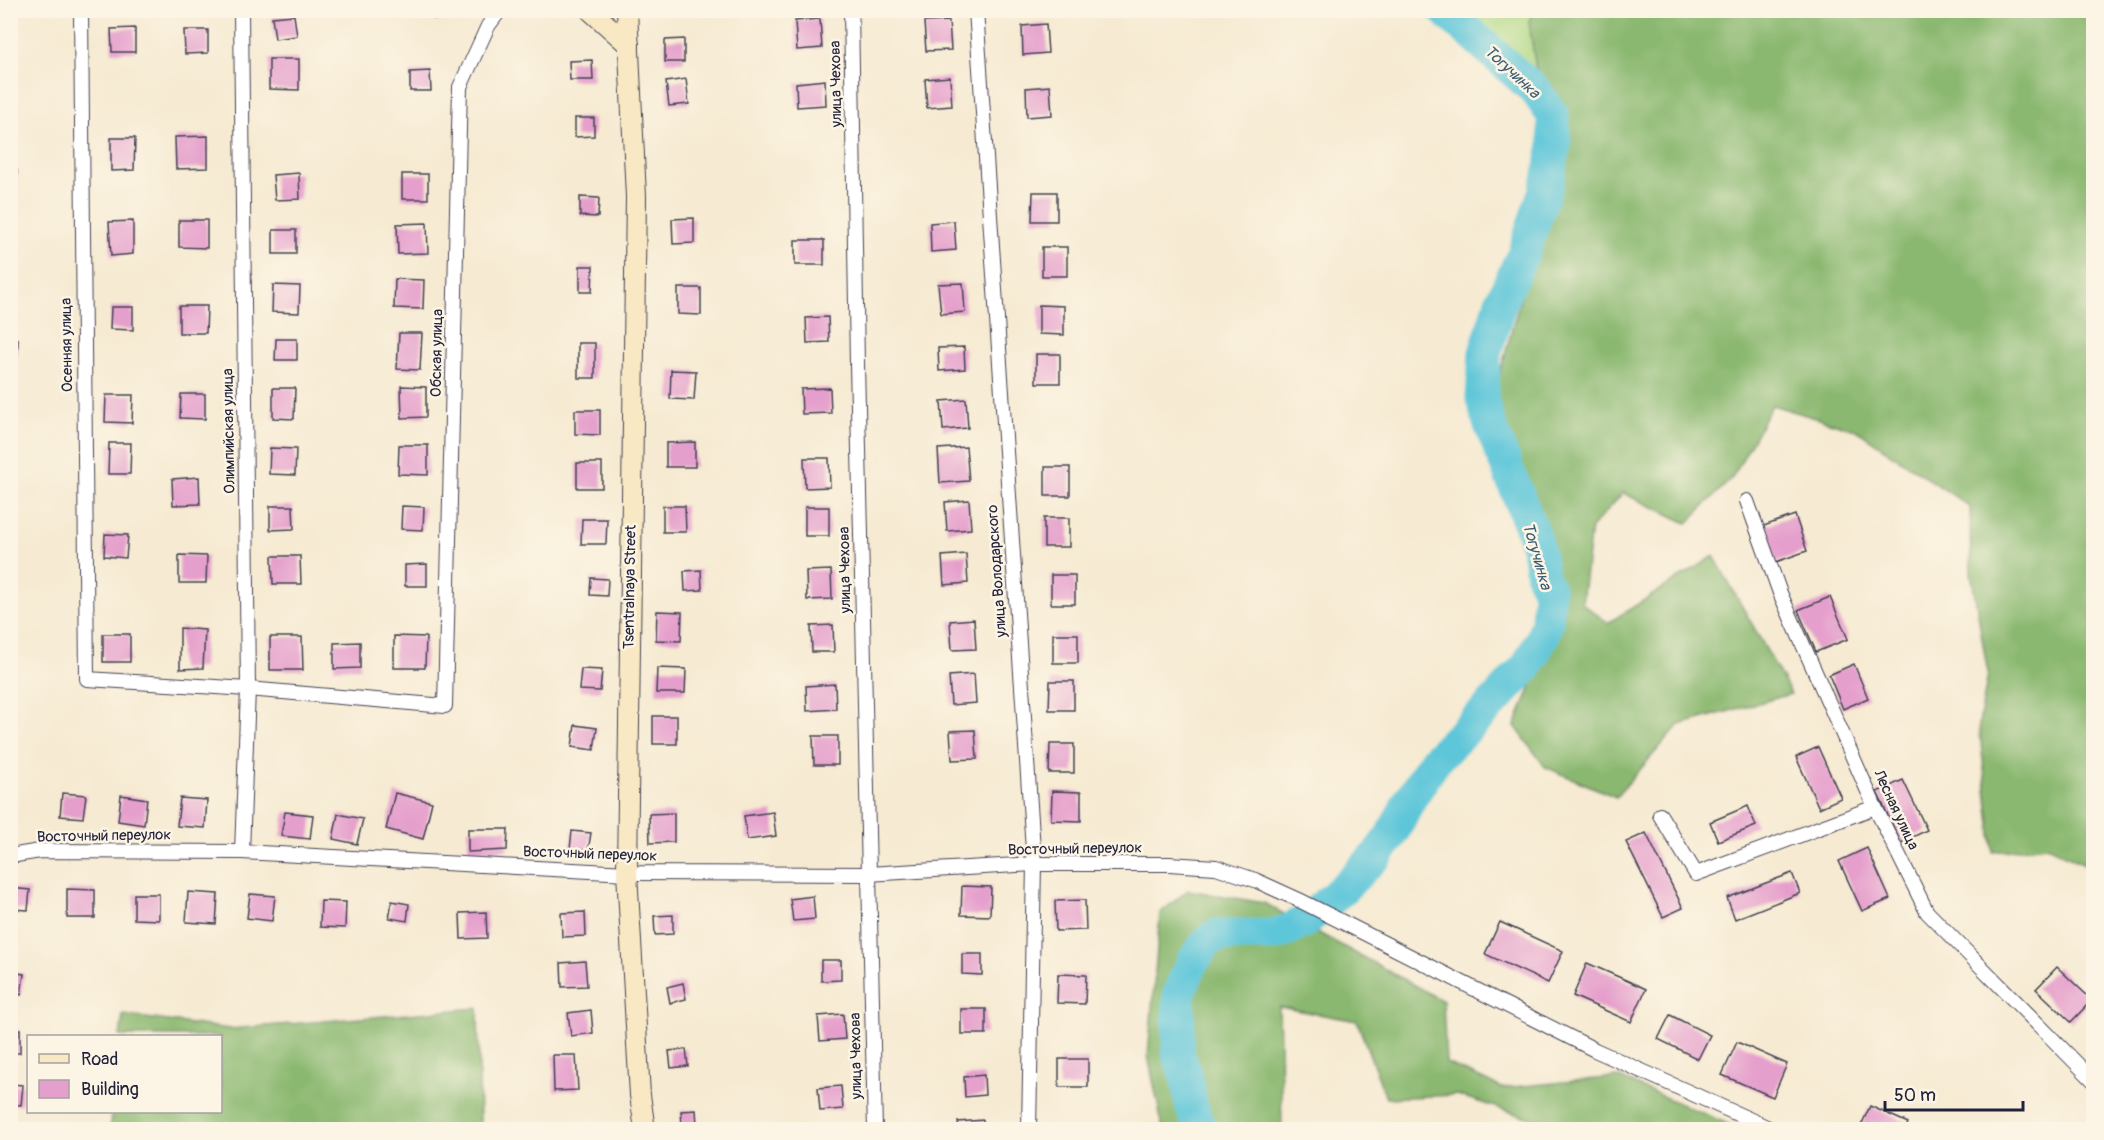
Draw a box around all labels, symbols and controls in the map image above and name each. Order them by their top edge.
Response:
street label: улица Чехова [826,40,846,129]
water label: Тогучинка [1480,41,1545,104]
street label: Осенняя улица [57,298,77,392]
street label: Обская улица [427,309,447,397]
street label: Олимпийская улица [218,368,240,494]
street label: улица Володарского [983,504,1011,639]
water label: Тогучинка [1518,520,1557,593]
street label: Tsentralnaya Street [619,524,641,649]
street label: улица Чехова [835,526,855,615]
street label: Лесная улица [1869,766,1923,853]
street label: Восточный переулок [37,825,172,847]
street label: Восточный переулок [1008,838,1143,860]
street label: Восточный переулок [523,842,658,866]
street label: улица Чехова [846,1012,866,1101]
legend [27,1035,222,1113]
text: Road [81,1048,118,1071]
scale bar [1885,1074,2023,1112]
text: Building [81,1078,139,1101]
text: 50 m [1894,1084,1936,1107]

